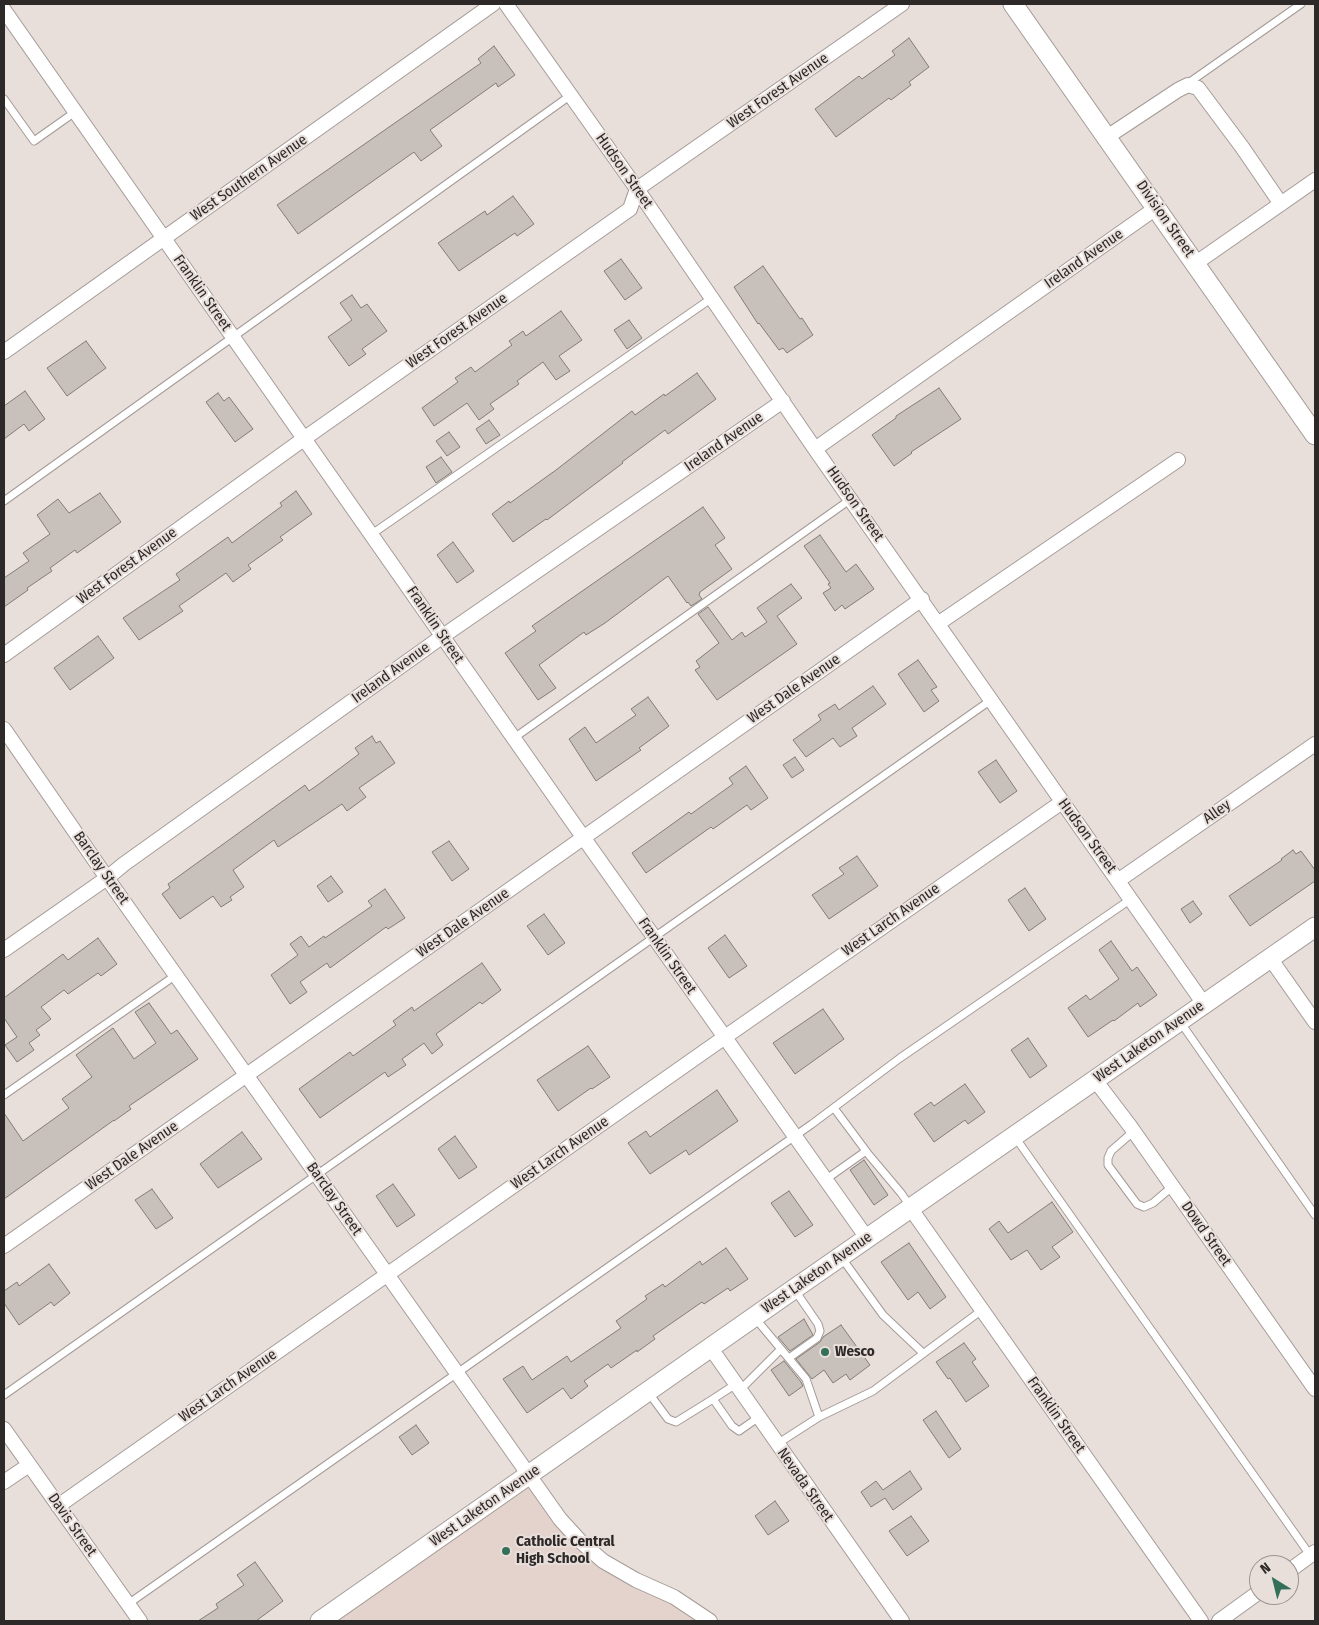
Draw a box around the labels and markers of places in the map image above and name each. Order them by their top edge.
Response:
place label: Wesco [835,1343,875,1361]
marker: Wesco [819,1346,831,1358]
place label: Catholic Central High School [516,1533,615,1568]
marker: Catholic Central High School [500,1545,512,1557]

